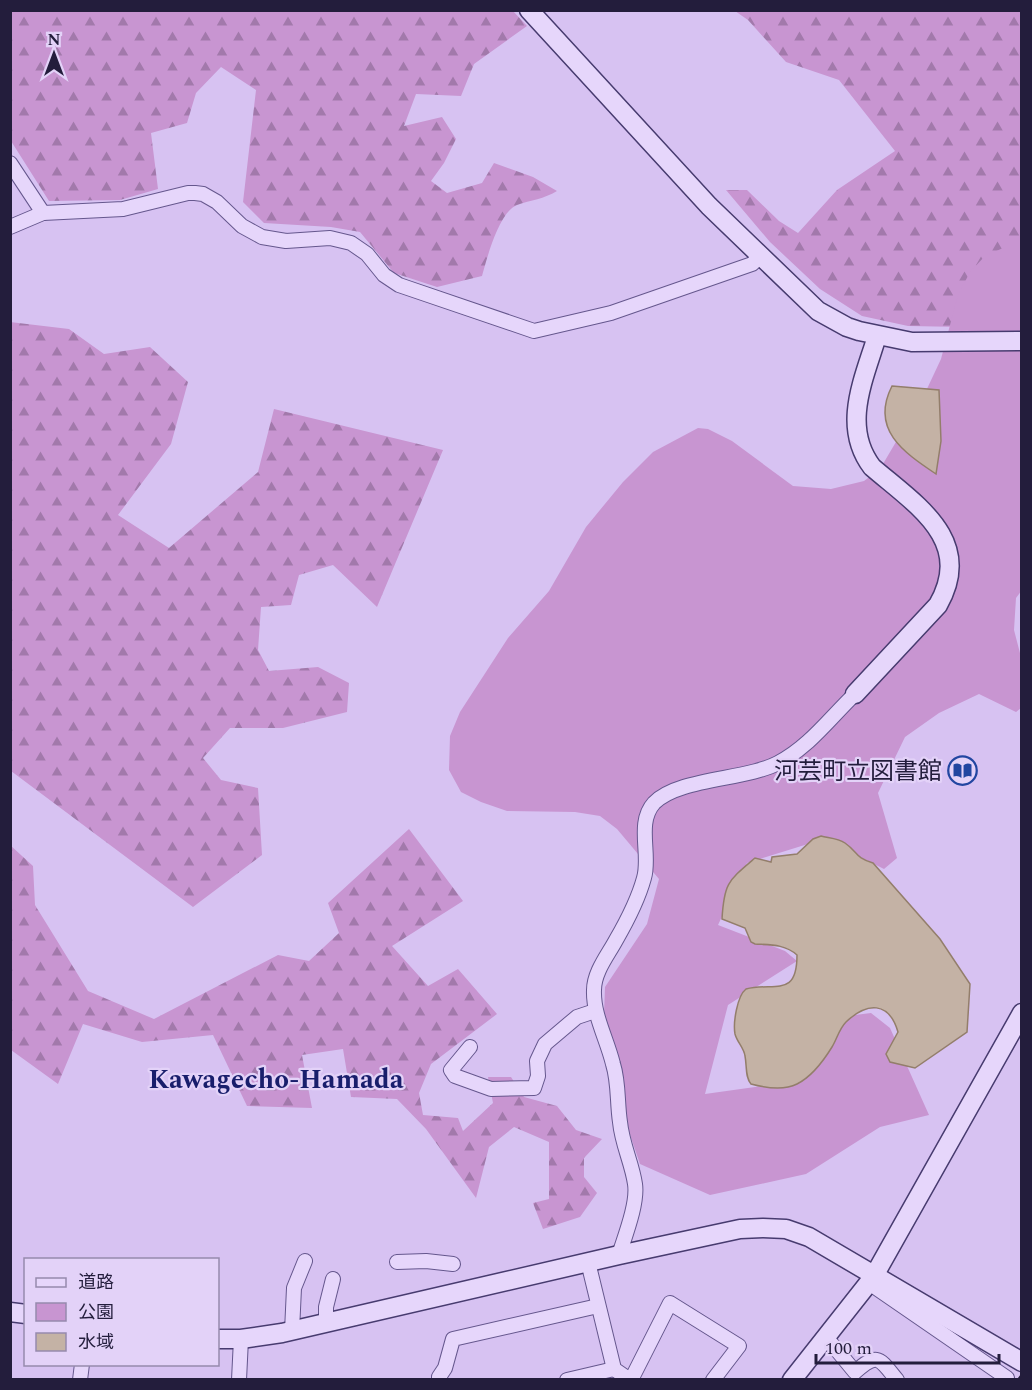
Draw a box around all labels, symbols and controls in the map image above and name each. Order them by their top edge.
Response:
north arrow [24,24,84,84]
text: N [47,28,61,52]
place label: 河芸町立図書館 [774,754,942,790]
library icon: 河芸町立図書館 [947,755,979,787]
district label: Kawagecho-Hamada [148,1059,404,1101]
legend [24,1258,219,1366]
text: 道路 [78,1269,114,1296]
text: 公園 [78,1299,114,1326]
scale bar [816,1327,999,1365]
text: 水域 [78,1329,114,1356]
text: 100 m [825,1335,872,1362]

